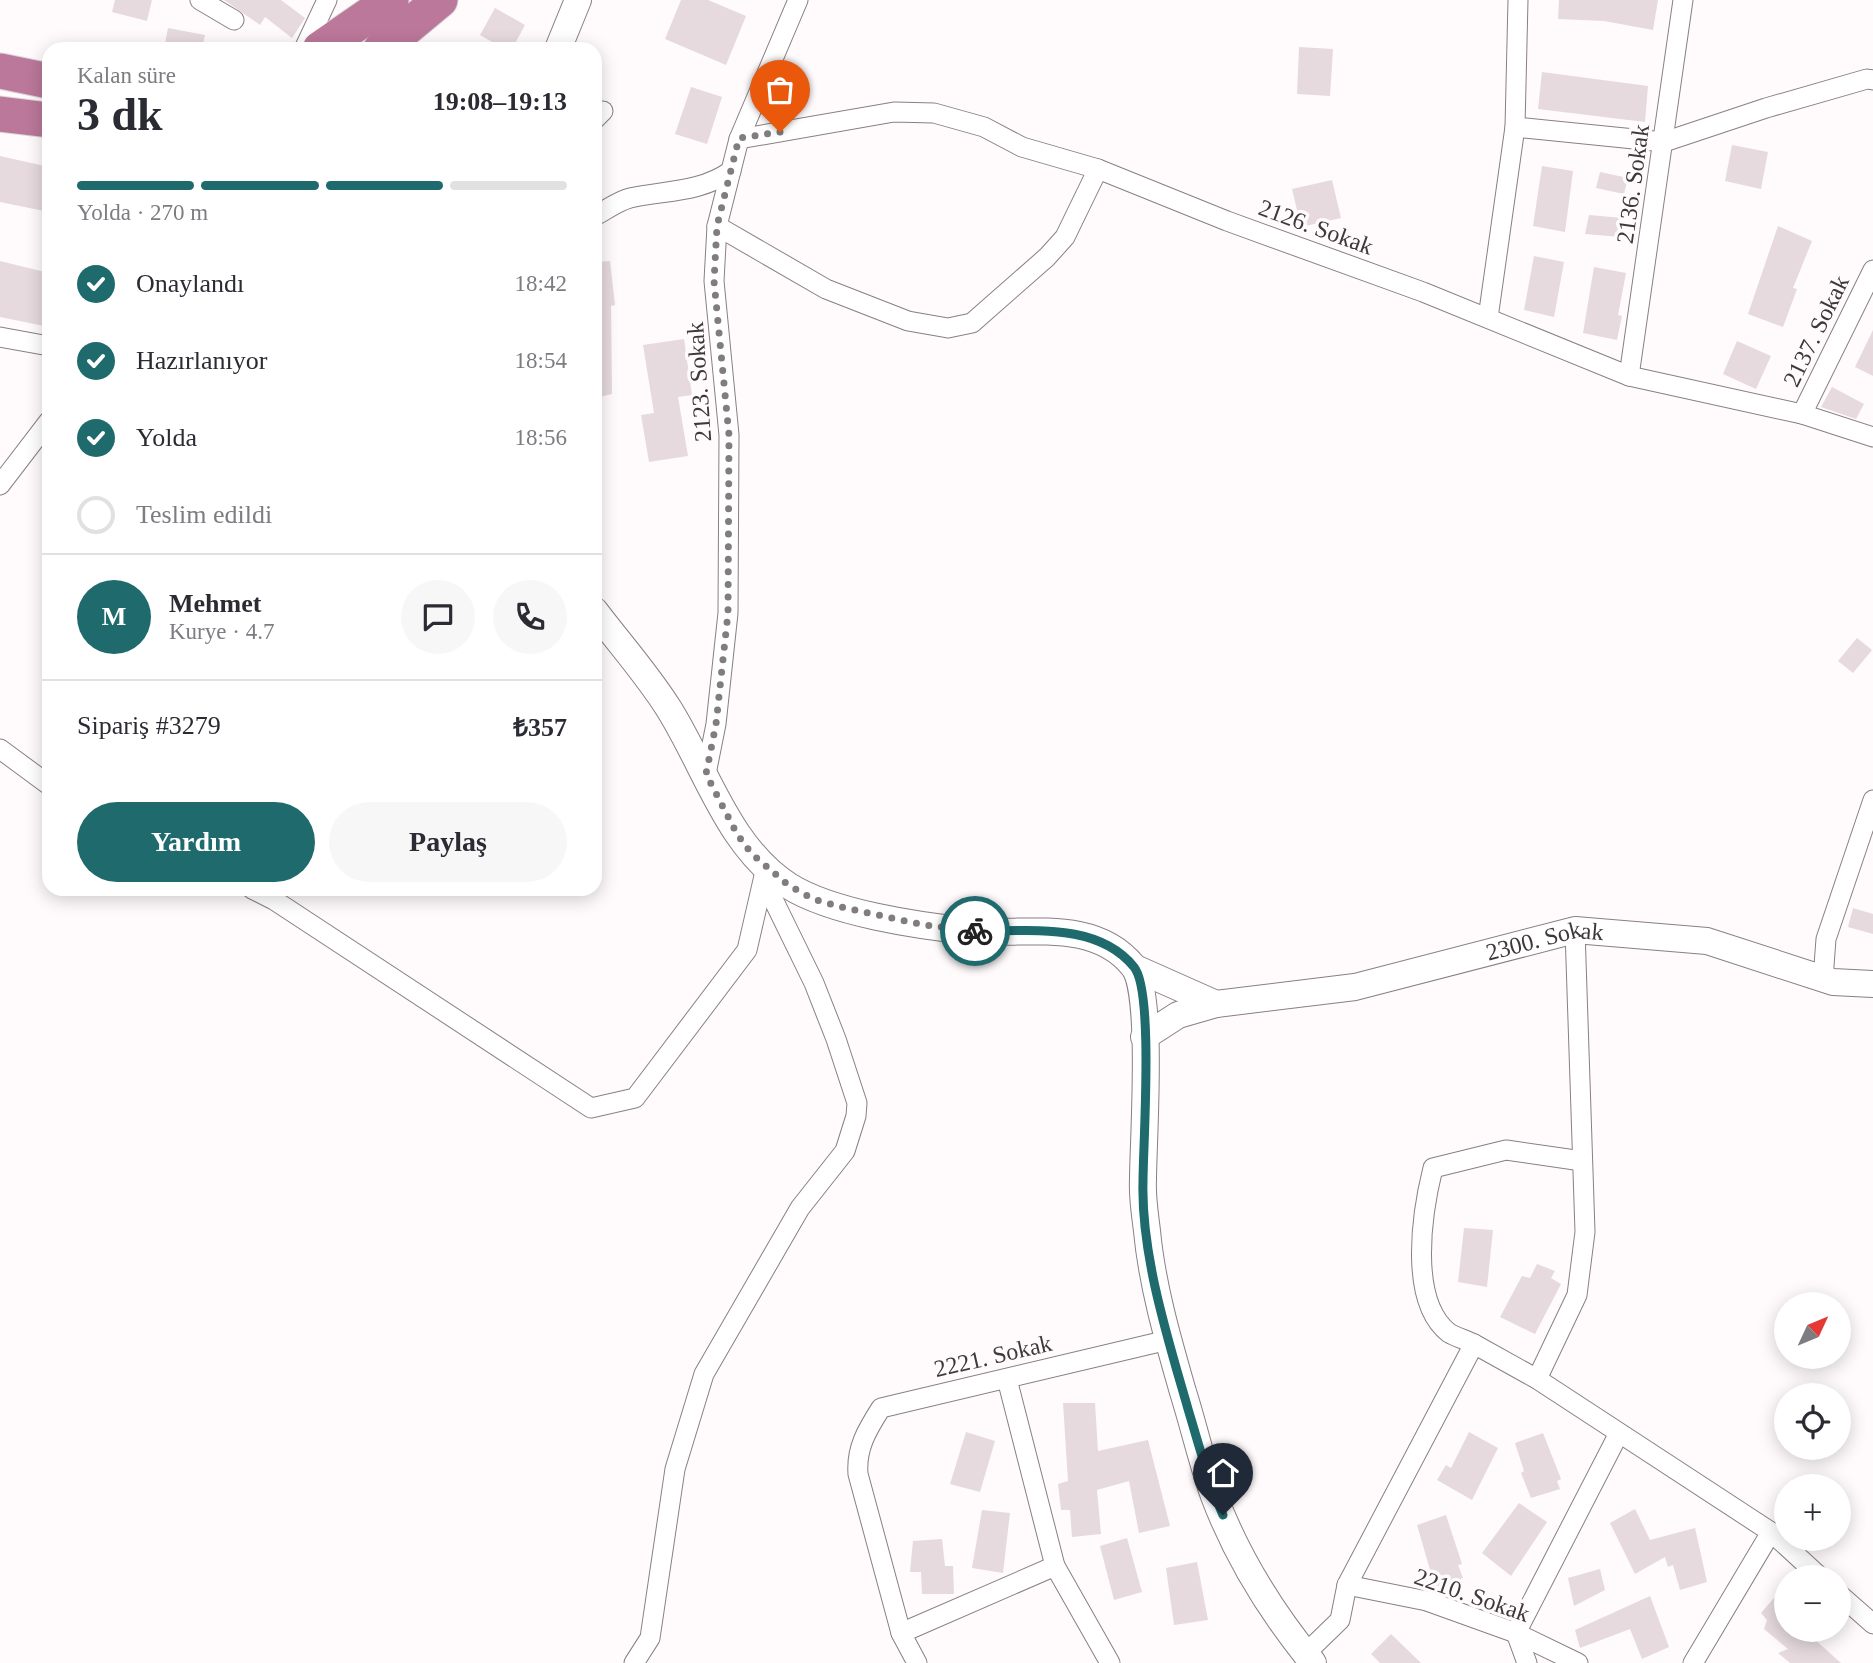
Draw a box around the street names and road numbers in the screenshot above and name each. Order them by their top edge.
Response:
street label: 2136. Sokak [1612,123,1654,245]
street label: 2126. Sokak [1255,194,1377,260]
street label: 2137. Sokak [1778,271,1854,391]
street label: 2123. Sokak [682,321,716,443]
street label: 2300. Sokak [1483,916,1605,965]
street label: 2221. Sokak [932,1330,1054,1382]
street label: 2210. Sokak [1411,1563,1533,1627]

